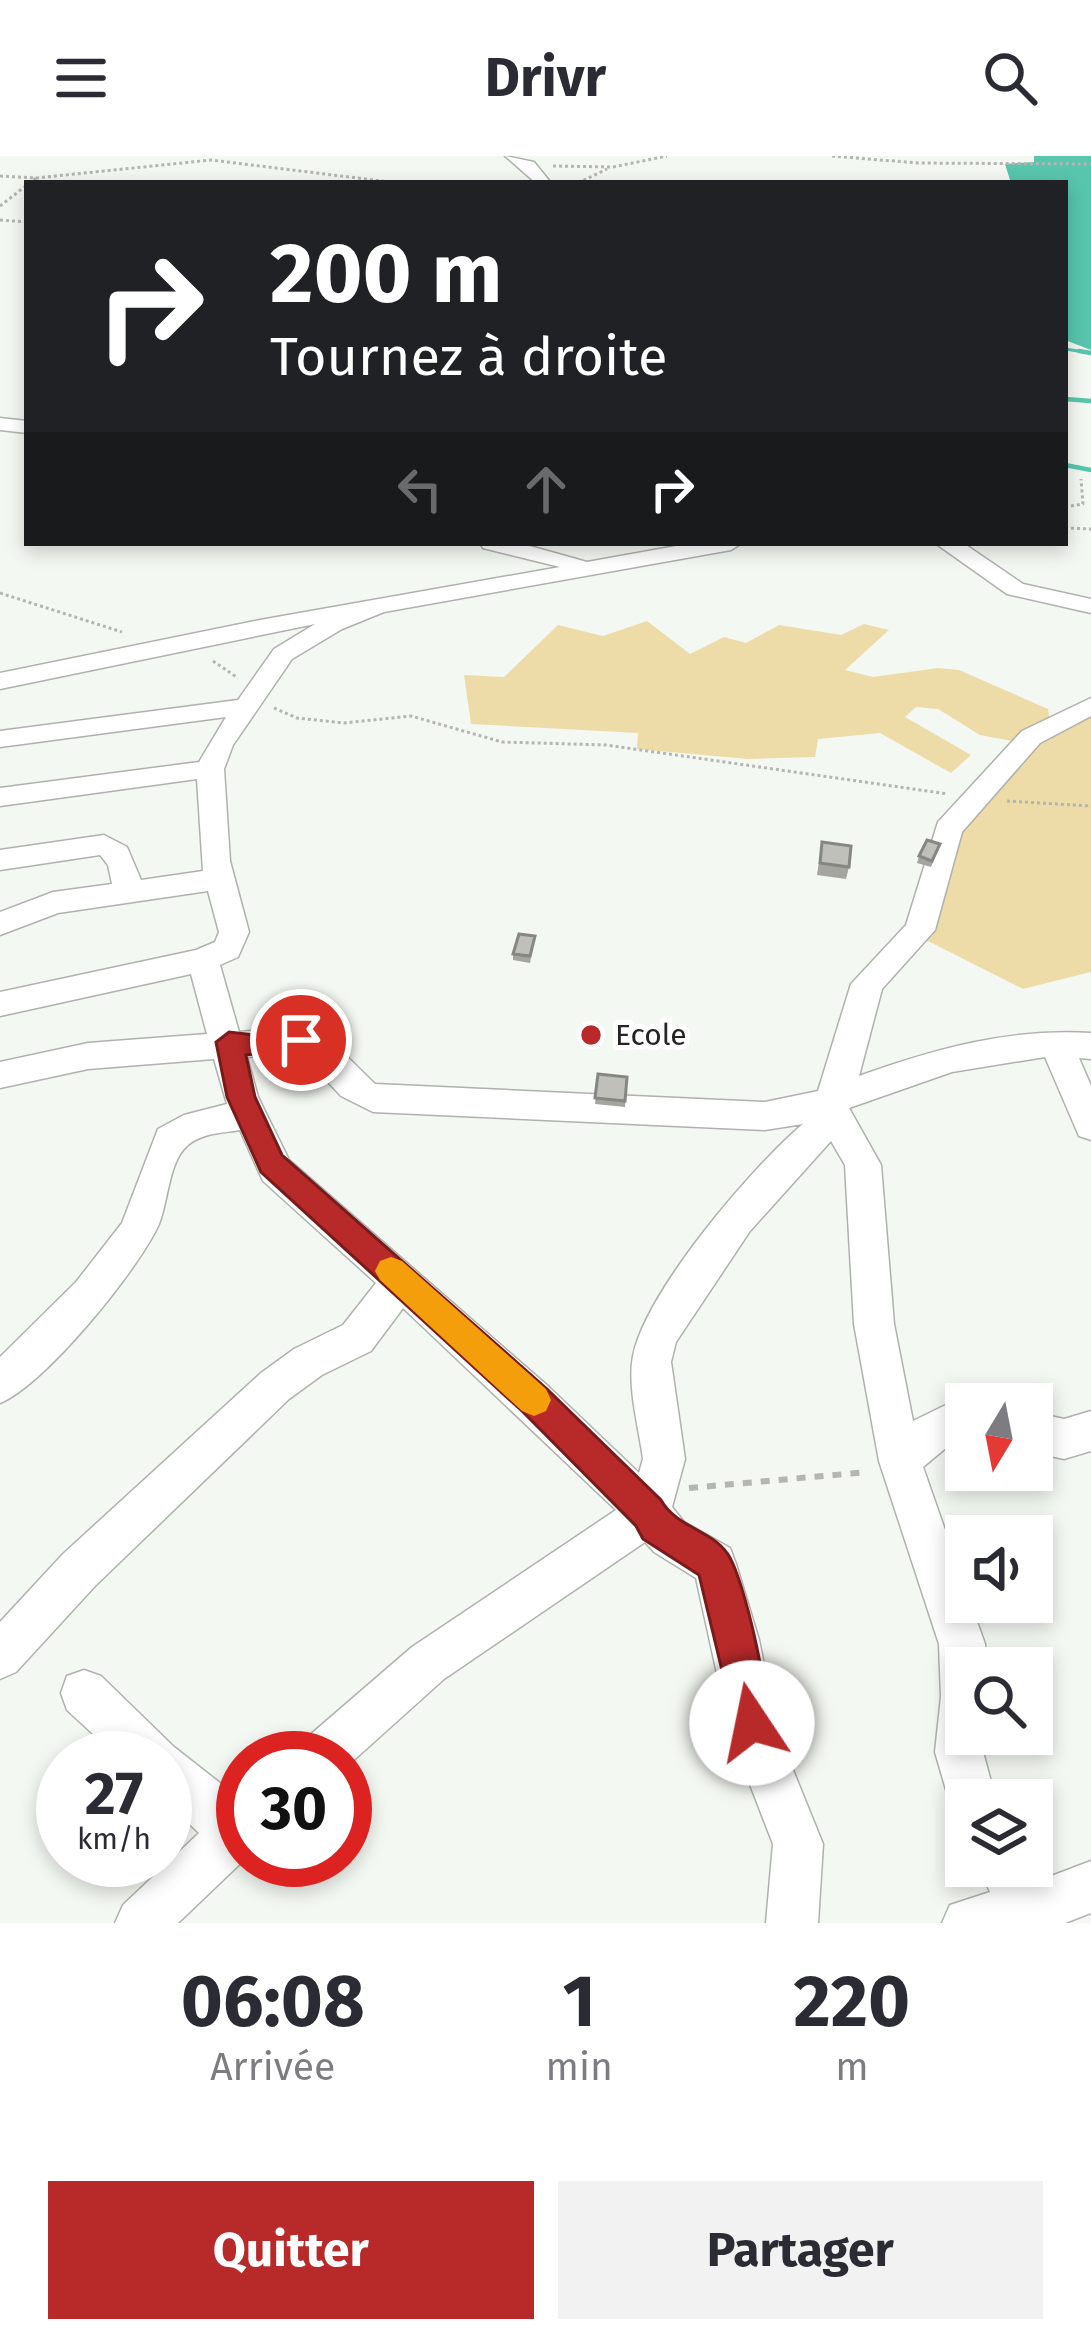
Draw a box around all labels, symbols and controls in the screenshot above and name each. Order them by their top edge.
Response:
icon: menu [48,45,114,111]
icon: search [977,45,1043,111]
text: Drivr [485,46,606,110]
text: 200 m [270,223,503,324]
icon: right [72,228,228,384]
text: Tournez à droite [270,325,667,389]
icon: left [387,456,453,522]
icon: ahead [513,456,579,522]
icon: right [639,456,705,522]
pin [250,989,352,1091]
icon: arrive [268,1007,334,1073]
place label: Ecole [615,1017,687,1053]
marker: Ecole [578,1022,604,1048]
north arrow [945,1383,1053,1491]
map controls [945,1383,1053,1887]
button: sound [945,1515,1053,1623]
button: search [945,1647,1053,1755]
position arrow [689,1660,815,1786]
speed limit sign: 30 [216,1731,372,1887]
text: 27 [85,1758,143,1830]
button: layers [945,1779,1053,1887]
text: km/h [77,1821,151,1857]
text: 06:08 [181,1959,365,2045]
text: 1 [562,1959,596,2045]
text: 220 [794,1959,910,2045]
text: Arrivée [210,2044,335,2090]
text: min [546,2044,613,2090]
text: m [835,2044,869,2090]
button: Quitter [48,2181,534,2319]
button: Partager [558,2181,1043,2319]

